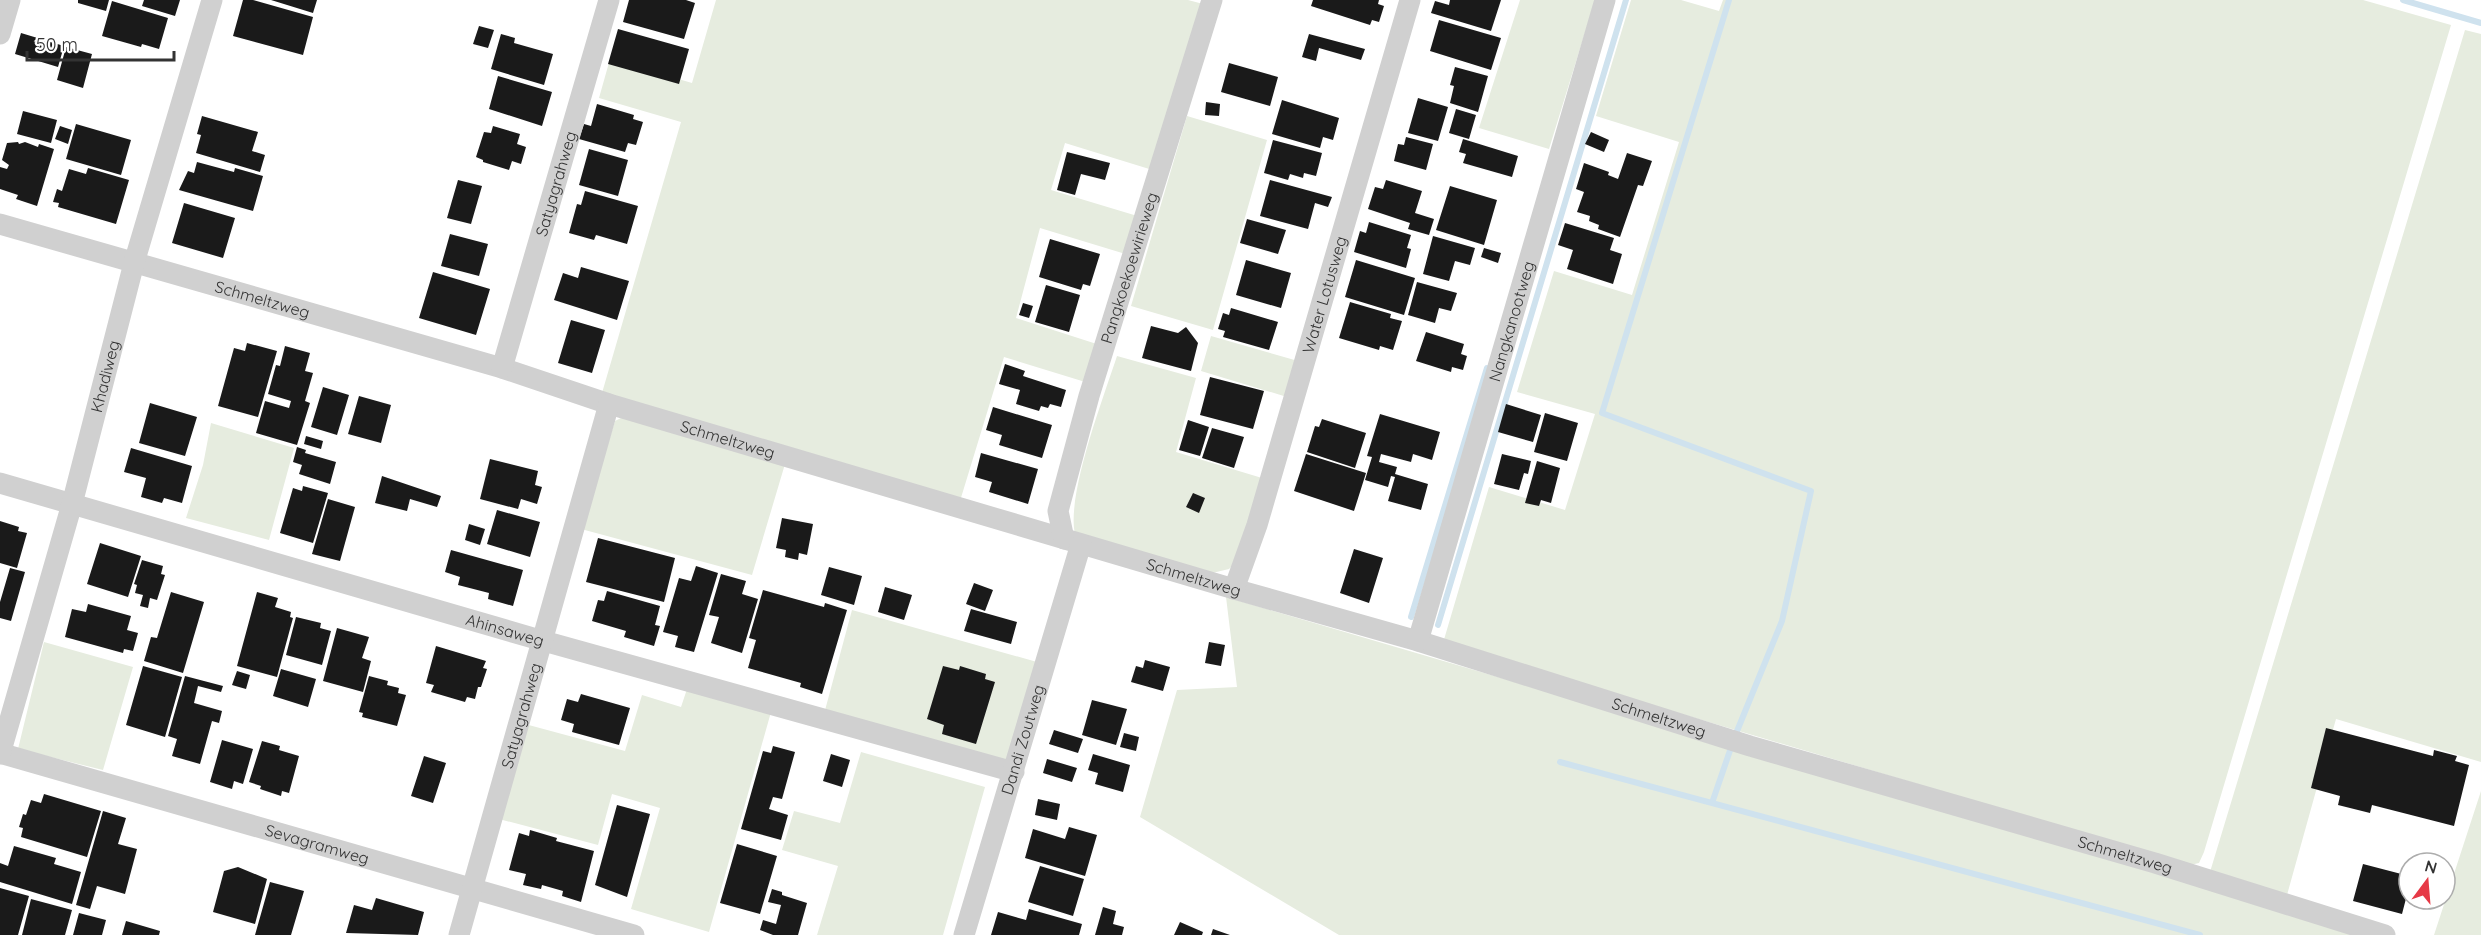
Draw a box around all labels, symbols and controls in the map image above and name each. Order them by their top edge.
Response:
scale bar [27,24,174,62]
text: 50 m [36,33,78,56]
street label: Satyagrahweg [531,129,580,239]
street label: Pangkoekoewirieweg [1096,190,1162,346]
street label: Water Lotusweg [1298,234,1351,356]
street label: Nangkanootweg [1484,259,1538,384]
street label: Schmeltzweg [213,276,312,322]
street label: Khadiweg [86,338,124,415]
street label: Schmeltzweg [678,416,777,463]
street label: Schmeltzweg [1144,554,1243,601]
street label: Ahinsaweg [464,609,546,651]
street label: Satyagrahweg [497,661,545,771]
street label: Dandi Zoutweg [997,682,1048,797]
street label: Schmeltzweg [1609,693,1709,742]
street label: Sevagramweg [263,820,372,868]
street label: Schmeltzweg [2076,831,2175,878]
north arrow [2397,851,2457,911]
text: N [2423,855,2440,878]

